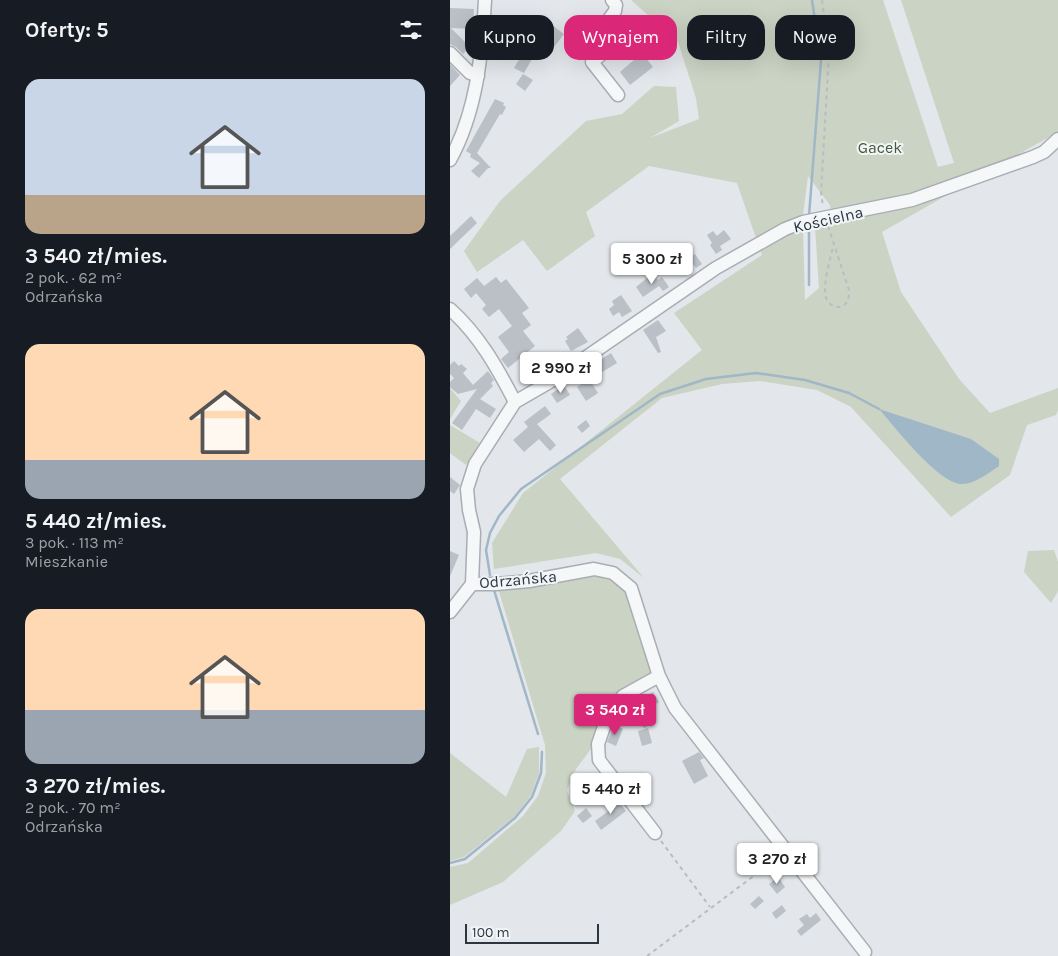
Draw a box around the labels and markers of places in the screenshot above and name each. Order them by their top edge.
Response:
pin: 5 300 zł [600,242,704,285]
pin: 2 990 zł [509,352,613,394]
pin: 3 540 zł [563,694,667,736]
pin: 5 440 zł [559,772,663,815]
pin: 3 270 zł [725,842,829,885]

